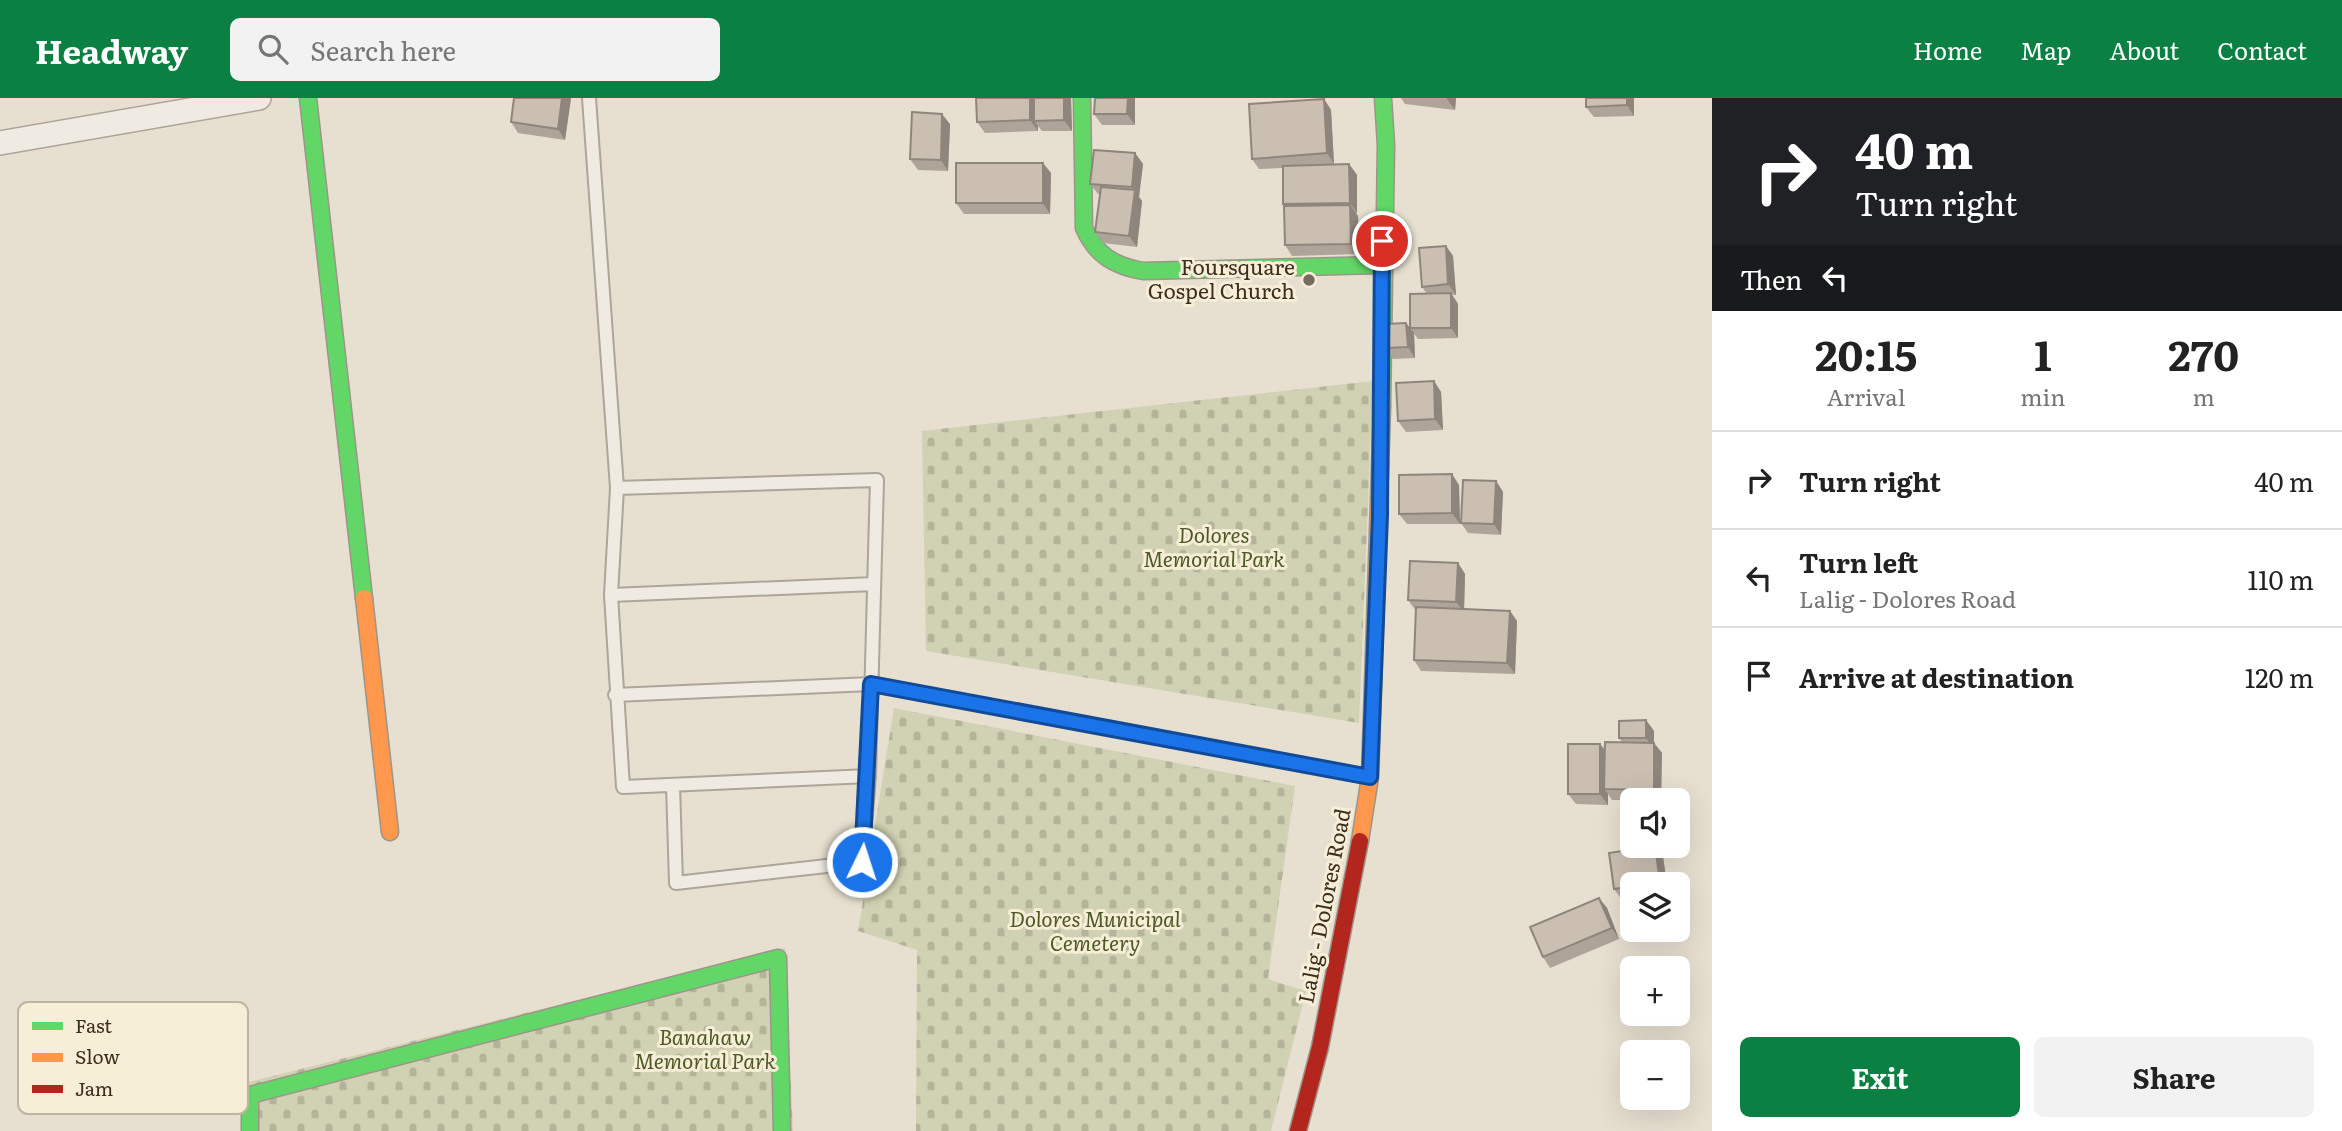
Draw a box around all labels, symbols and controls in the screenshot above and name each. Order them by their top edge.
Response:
search box [230,18,720,81]
text: Headway [35,25,188,74]
icon: search [254,30,292,68]
text: Search here [310,30,456,69]
text: Home [1913,32,1982,67]
text: Map [2020,32,2071,67]
text: About [2109,32,2179,67]
text: Contact [2217,32,2307,67]
text: 40 m [1855,111,1973,184]
icon: right [1740,126,1831,217]
text: Turn right [1855,178,2017,226]
pin [1352,211,1412,271]
icon: arrive [1363,222,1401,260]
place label: Foursquare Gospel Church [1148,250,1295,305]
text: Then [1740,259,1802,298]
icon: left [1816,259,1854,297]
marker: Foursquare Gospel Church [1301,272,1317,288]
text: 20:15 [1815,322,1917,384]
text: 1 [2034,322,2052,384]
text: 270 [2168,322,2239,384]
text: Arrival [1827,379,1905,413]
text: min [2020,379,2065,413]
text: m [2193,379,2215,413]
icon: right [1740,461,1778,499]
text: Turn right [1799,461,1941,500]
text: 40 m [2254,461,2314,500]
park label: Dolores Memorial Park [1143,518,1285,573]
text: Turn left [1799,542,1918,581]
icon: left [1740,559,1778,597]
text: 110 m [2247,559,2314,598]
text: Lalig - Dolores Road [1799,581,2016,615]
icon: arrive [1740,657,1778,695]
text: Arrive at destination [1799,657,2074,696]
text: 120 m [2245,657,2314,696]
map controls [1620,788,1690,1110]
button: sound [1620,788,1690,858]
street label: Lalig - Dolores Road [1288,805,1357,1006]
position arrow [825,825,899,899]
button: layers [1620,872,1690,942]
park label: Dolores Municipal Cemetery [1009,902,1181,957]
button: + [1620,956,1690,1026]
legend [18,1002,248,1114]
text: Fast [75,1011,112,1039]
park label: Banahaw Memorial Park [634,1020,776,1075]
button: Exit [1740,1037,2020,1117]
button: Share [2034,1037,2314,1117]
button: − [1620,1040,1690,1110]
text: Slow [75,1042,120,1070]
text: Jam [75,1074,113,1102]

